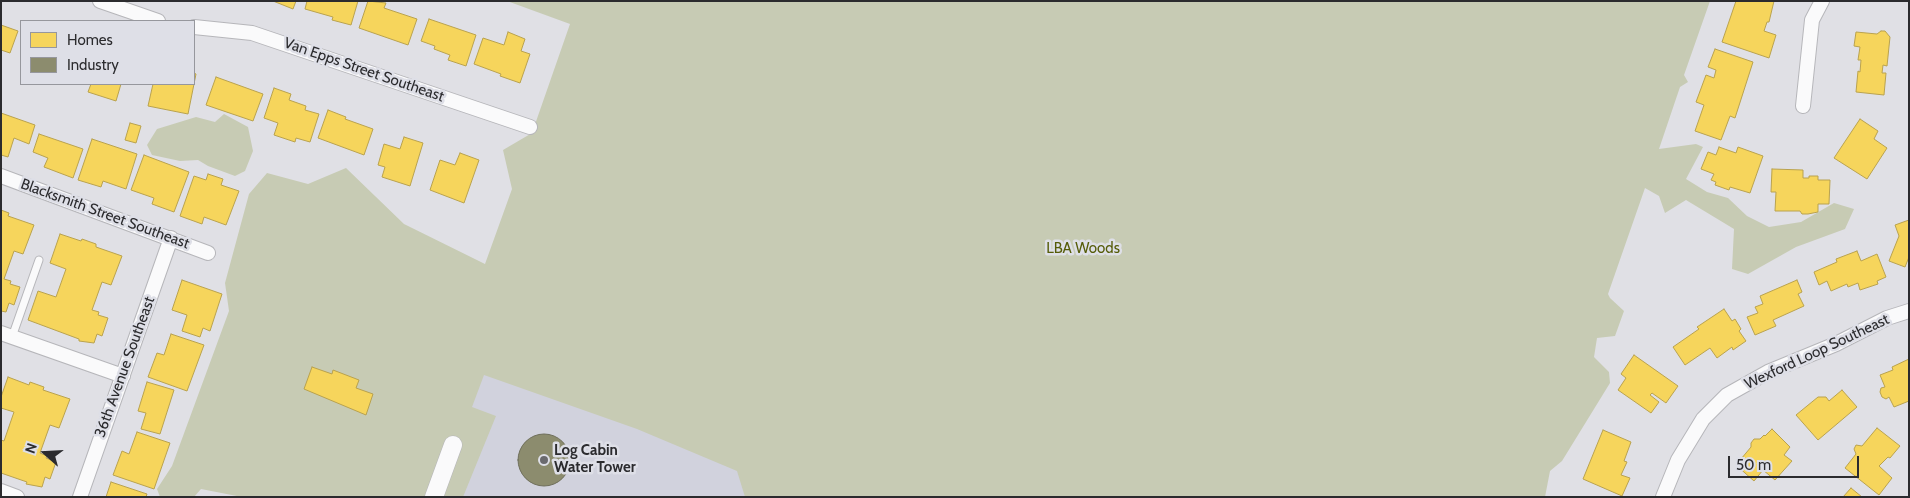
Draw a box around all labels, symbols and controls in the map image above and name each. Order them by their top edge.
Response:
legend [20,20,195,85]
text: Homes [67,31,113,49]
street label: Van Epps Street Southeast [282,34,446,106]
text: Industry [67,56,119,74]
street label: Blacksmith Street Southeast [18,175,192,253]
park label: LBA Woods [1046,240,1120,258]
street label: 36th Avenue Southeast [91,294,159,440]
street label: Wexford Loop Southeast [1742,311,1892,393]
north arrow [20,428,70,478]
text: N [21,441,41,456]
place label: Log Cabin Water Tower [554,442,636,477]
scale bar [1730,446,1861,478]
marker: Log Cabin Water Tower [538,454,550,466]
text: 50 m [1736,456,1771,474]

